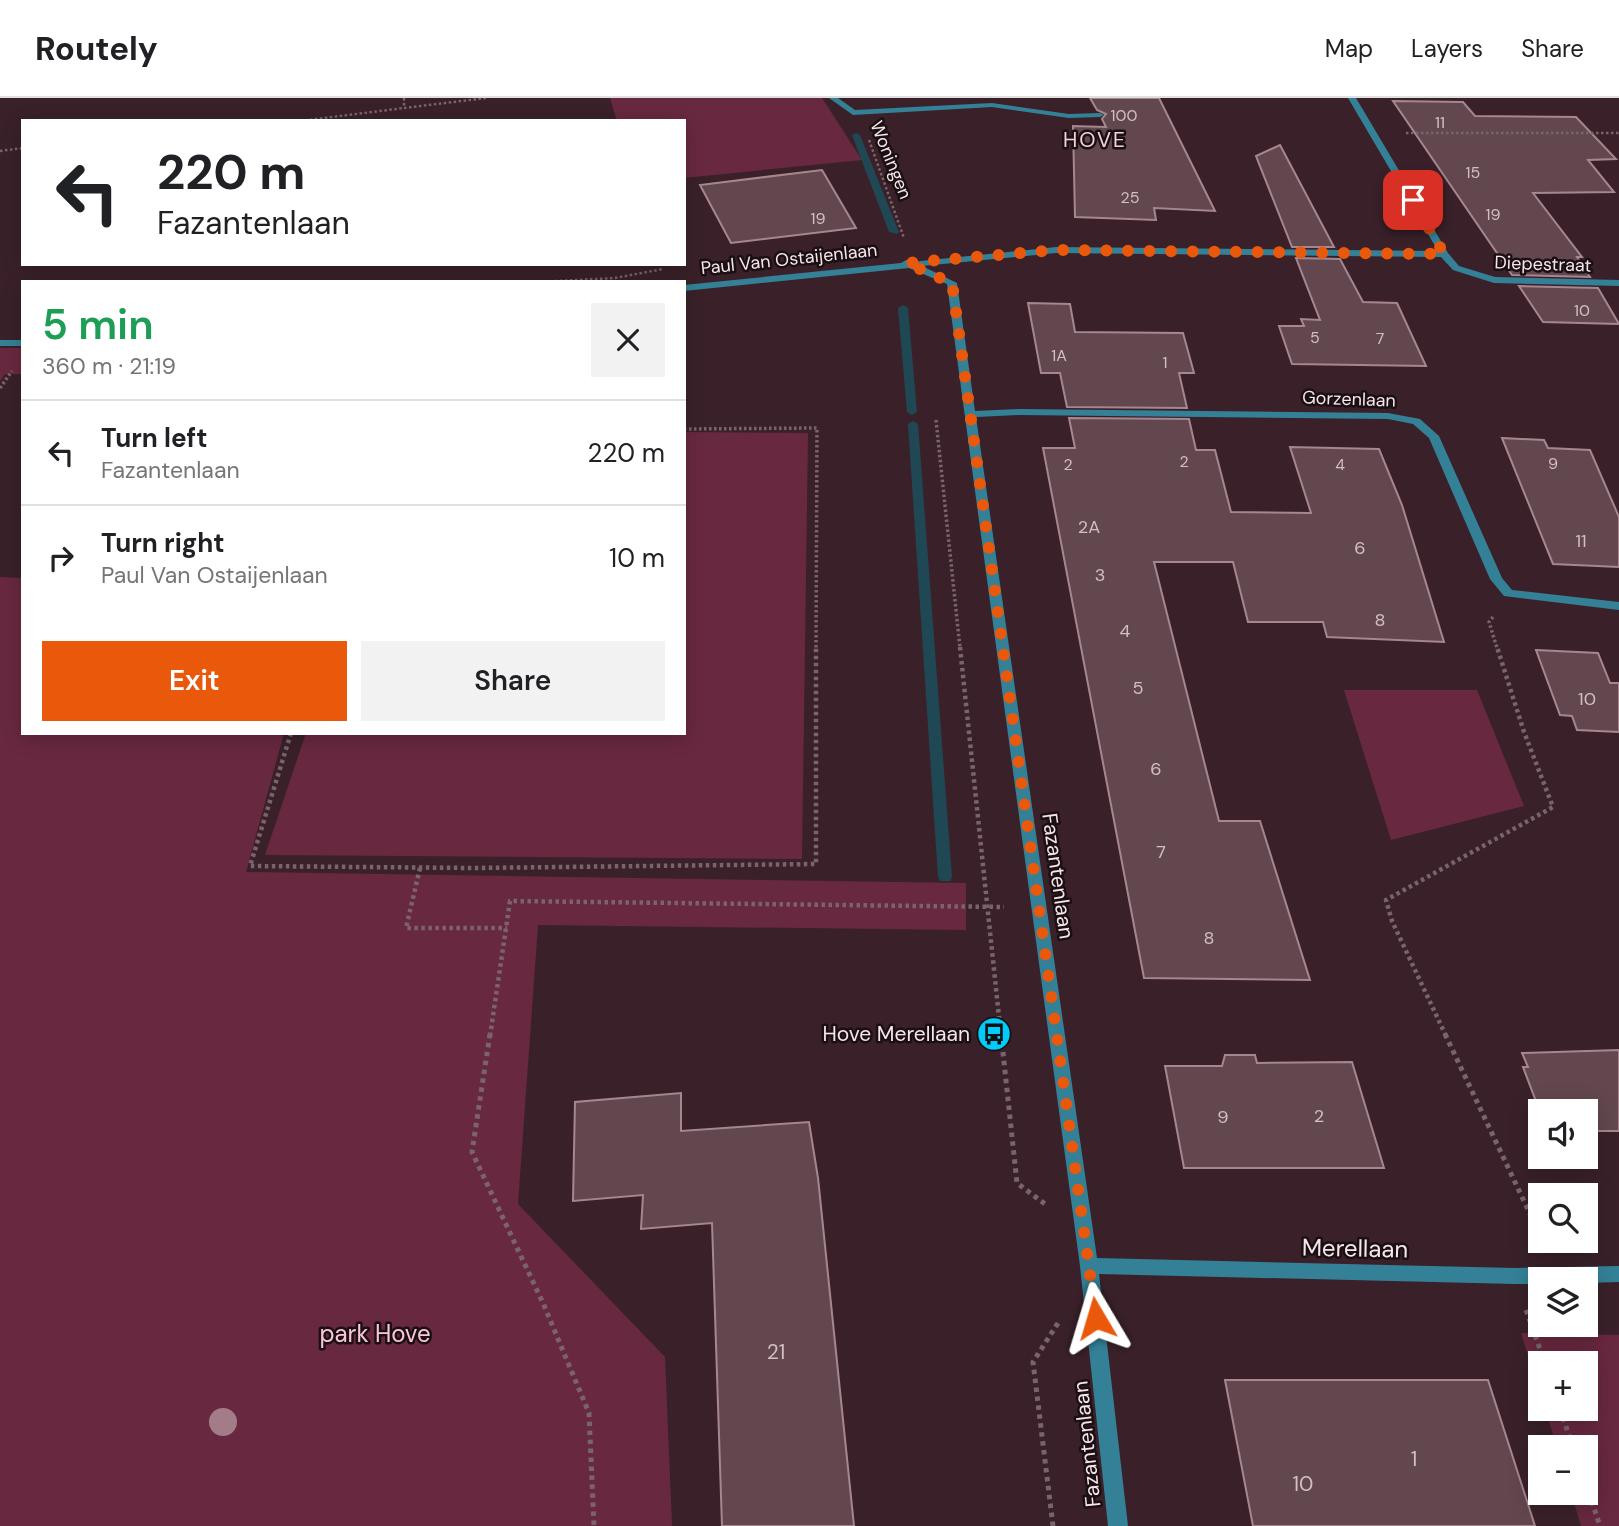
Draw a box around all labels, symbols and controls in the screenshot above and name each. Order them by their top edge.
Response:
text: Routely [35,27,158,70]
text: Map [1325,33,1373,64]
text: Layers [1411,33,1483,64]
text: Share [1521,33,1584,64]
house number: 100 [1111,105,1137,126]
house number: 11 [1435,112,1445,133]
street label: Woningen [864,117,918,203]
district label: HOVE [1063,126,1127,154]
text: 220 m [157,140,305,204]
icon: left [42,147,133,238]
house number: 15 [1466,162,1480,183]
pin [1383,170,1443,230]
icon: arrive [1394,181,1432,219]
house number: 25 [1121,187,1139,208]
text: Fazantenlaan [157,202,350,244]
house number: 19 [1485,204,1501,225]
house number: 19 [810,208,826,229]
street label: Paul Van Ostaijenlaan [699,238,879,280]
street label: Diepestraat [1494,250,1592,278]
text: 5 min [42,297,154,352]
house number: 10 [1574,300,1590,321]
button: close [591,303,665,377]
house number: 5 [1310,327,1320,348]
house number: 7 [1376,328,1384,349]
house number: 1A [1051,345,1067,366]
text: 360 m · 21:19 [42,351,176,381]
house number: 1 [1163,352,1168,373]
street label: Gorzenlaan [1302,385,1396,413]
text: Turn left [101,421,208,455]
icon: left [42,434,80,472]
text: 220 m [587,436,665,470]
house number: 2 [1179,451,1189,472]
house number: 9 [1548,453,1558,474]
house number: 2 [1063,454,1073,475]
house number: 4 [1335,454,1345,475]
text: Fazantenlaan [101,455,240,485]
house number: 2A [1078,515,1100,539]
text: Turn right [101,526,225,560]
house number: 11 [1575,529,1587,553]
house number: 6 [1354,536,1366,560]
icon: right [42,539,80,577]
text: 10 m [609,541,665,575]
text: Paul Van Ostaijenlaan [101,560,328,590]
house number: 3 [1095,563,1105,587]
house number: 8 [1375,608,1385,632]
house number: 4 [1120,619,1131,643]
button: Exit [42,641,347,721]
button: Share [361,641,665,721]
house number: 5 [1133,676,1143,700]
house number: 10 [1578,687,1596,711]
house number: 6 [1150,757,1162,781]
street label: Fazantenlaan [1035,811,1081,941]
house number: 7 [1156,840,1166,864]
house number: 8 [1204,926,1214,950]
bus stop icon: Hove Merellaan [975,1015,1013,1053]
place label: Hove Merellaan [823,1020,970,1048]
map controls [1528,1099,1598,1505]
button: sound [1528,1099,1598,1169]
house number: 2 [1314,1104,1324,1128]
house number: 9 [1217,1105,1229,1129]
button: search [1528,1183,1598,1253]
street label: Merellaan [1302,1232,1408,1264]
button: layers [1528,1267,1598,1337]
position arrow [1059,1281,1133,1355]
park label: park Hove [319,1318,431,1349]
house number: 21 [767,1338,785,1366]
button: + [1528,1351,1598,1421]
street label: Fazantenlaan [1066,1380,1108,1508]
button: − [1528,1435,1598,1505]
house number: 1 [1411,1445,1417,1473]
house number: 10 [1293,1470,1313,1498]

